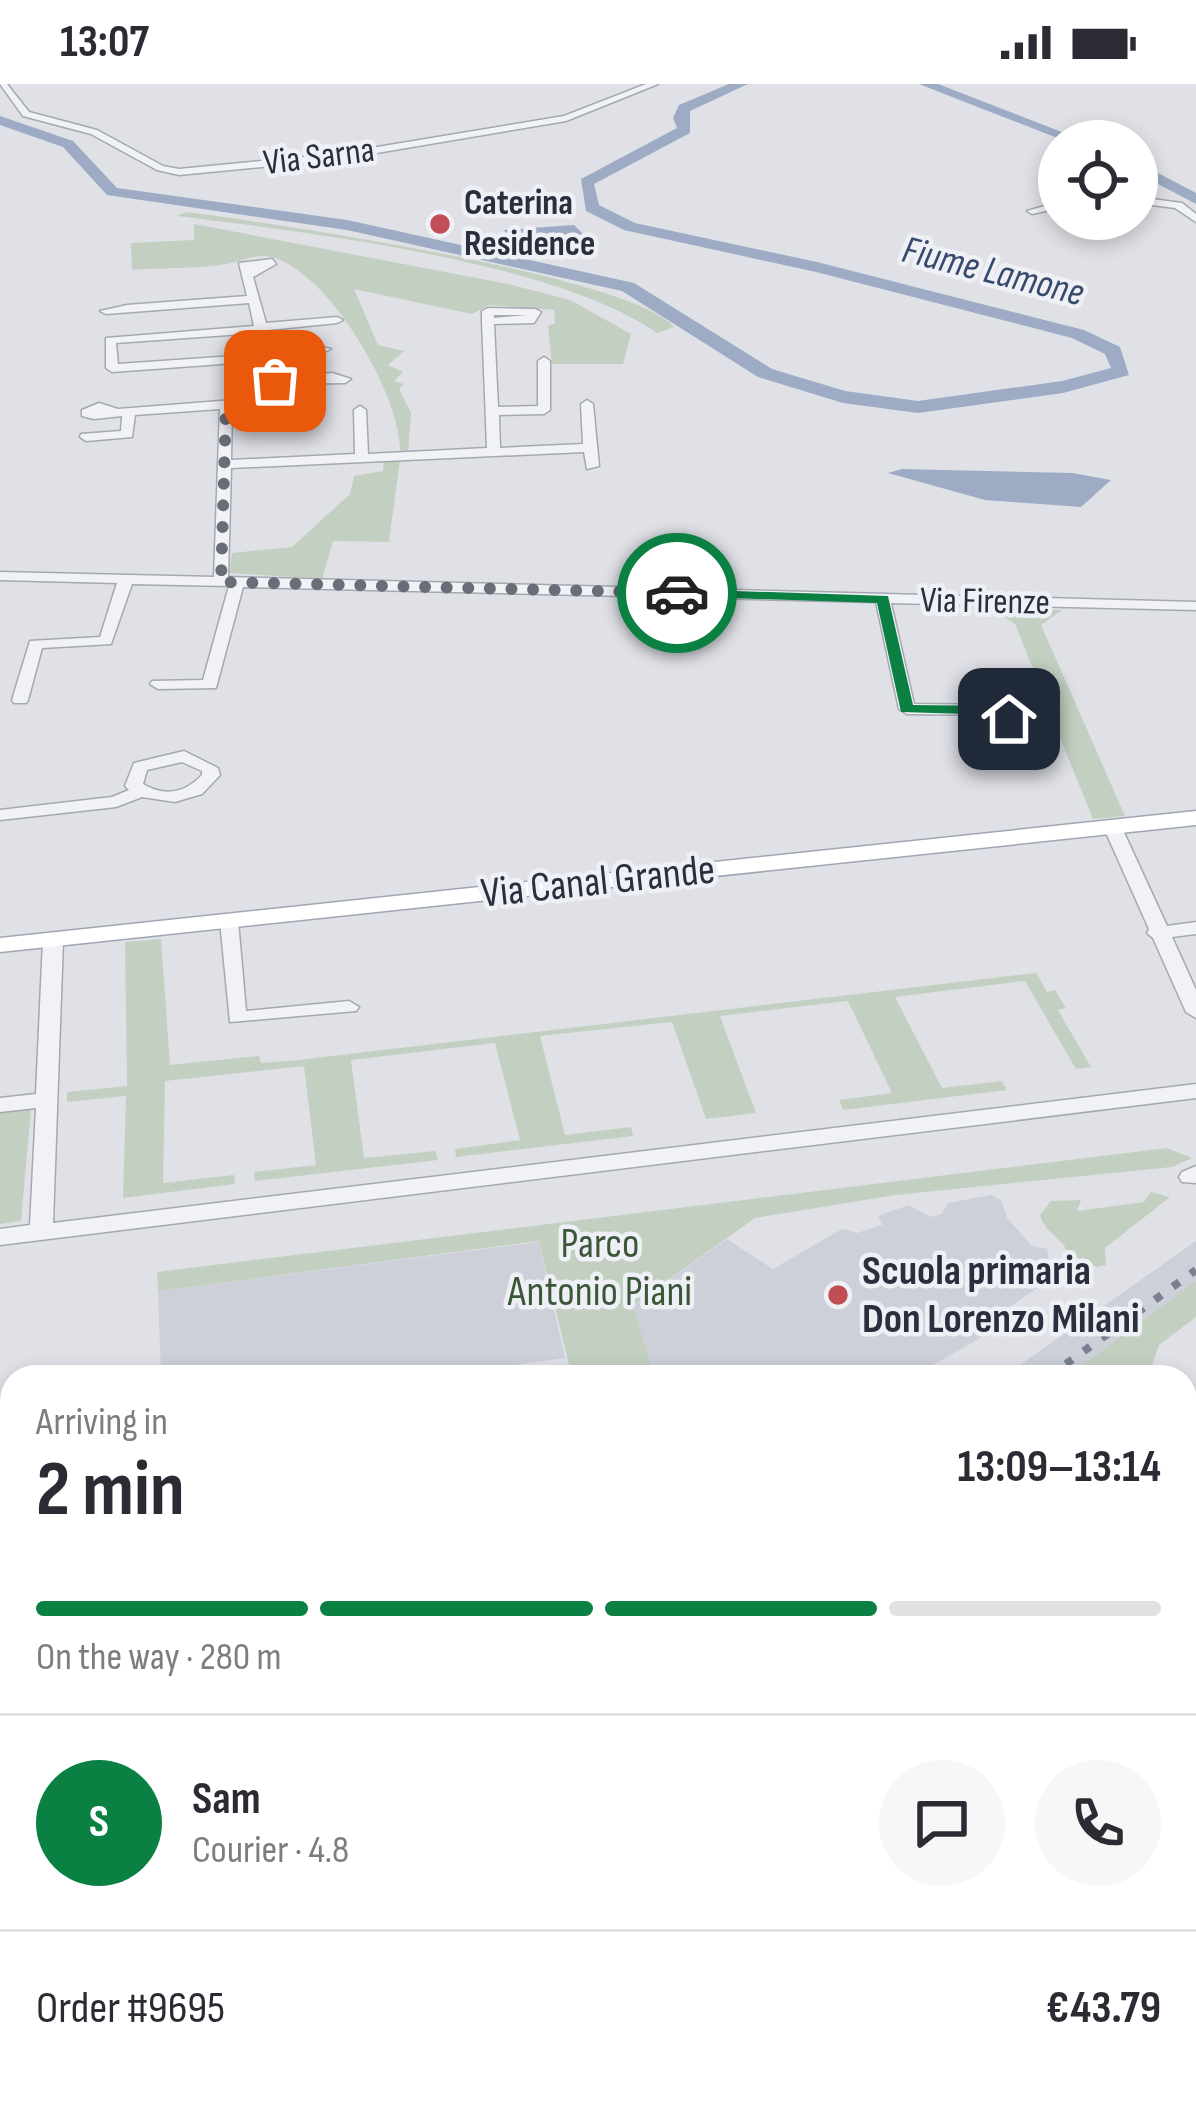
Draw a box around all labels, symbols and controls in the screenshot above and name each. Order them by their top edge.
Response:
text: 13:07 [60,15,149,70]
map controls [1038,120,1158,240]
button: locate [1038,120,1158,240]
street label: Via Sarna [261,129,377,185]
place label: Caterina Residence [464,182,595,266]
marker: Caterina Residence [427,211,453,237]
water label: Fiume Lamone [897,227,1089,317]
pin [224,330,326,432]
icon: bag [242,348,308,414]
courier [617,533,737,653]
icon: car [644,560,710,626]
street label: Via Firenze [920,579,1050,625]
pin [958,668,1060,770]
icon: home [976,686,1042,752]
street label: Via Canal Grande [478,844,718,920]
park label: Parco Antonio Piani [507,1219,692,1318]
place label: Scuola primaria Don Lorenzo Milani [862,1246,1139,1345]
marker: Scuola primaria Don Lorenzo Milani [825,1282,851,1308]
text: Arriving in [36,1399,168,1446]
text: 13:09–13:14 [957,1440,1161,1495]
text: 2 min [36,1444,185,1537]
text: On the way · 280 m [36,1634,281,1681]
button: chat [879,1760,1005,1886]
button: phone [1035,1760,1161,1886]
text: Sam [192,1772,261,1827]
text: S [89,1795,109,1850]
text: Courier · 4.8 [192,1827,349,1874]
text: Order #9695 [36,1981,225,2036]
text: €43.79 [1046,1981,1161,2036]

